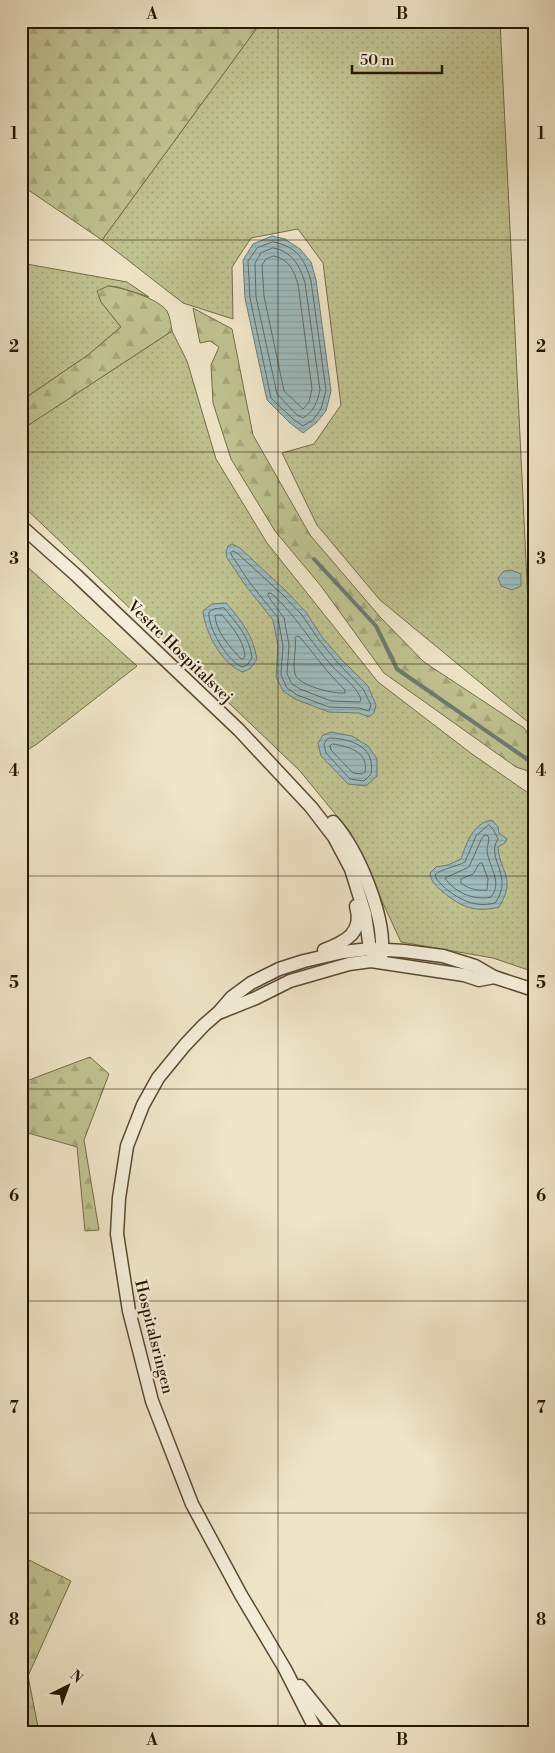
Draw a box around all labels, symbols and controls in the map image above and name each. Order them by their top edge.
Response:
text: A [145,4,158,24]
text: B [396,4,408,24]
scale bar [352,42,442,74]
text: 50 m [360,51,394,70]
text: 1 [10,124,18,144]
text: 1 [537,124,545,144]
text: 2 [9,337,19,357]
text: 2 [536,337,546,357]
text: 3 [9,549,19,569]
text: 3 [536,549,546,569]
street label: Vestre Hospitalsvej [122,596,237,708]
text: 4 [9,761,20,781]
text: 4 [536,761,547,781]
text: 5 [9,973,19,993]
text: 5 [536,973,546,993]
text: 6 [9,1186,19,1206]
text: 6 [536,1186,546,1206]
street label: Hospitalsringen [130,1278,178,1396]
text: 7 [9,1398,19,1418]
text: 7 [536,1398,546,1418]
text: 8 [9,1610,19,1630]
text: 8 [536,1610,546,1630]
north arrow [42,1660,92,1710]
text: N [66,1667,86,1687]
text: A [145,1730,158,1750]
text: B [396,1730,408,1750]

